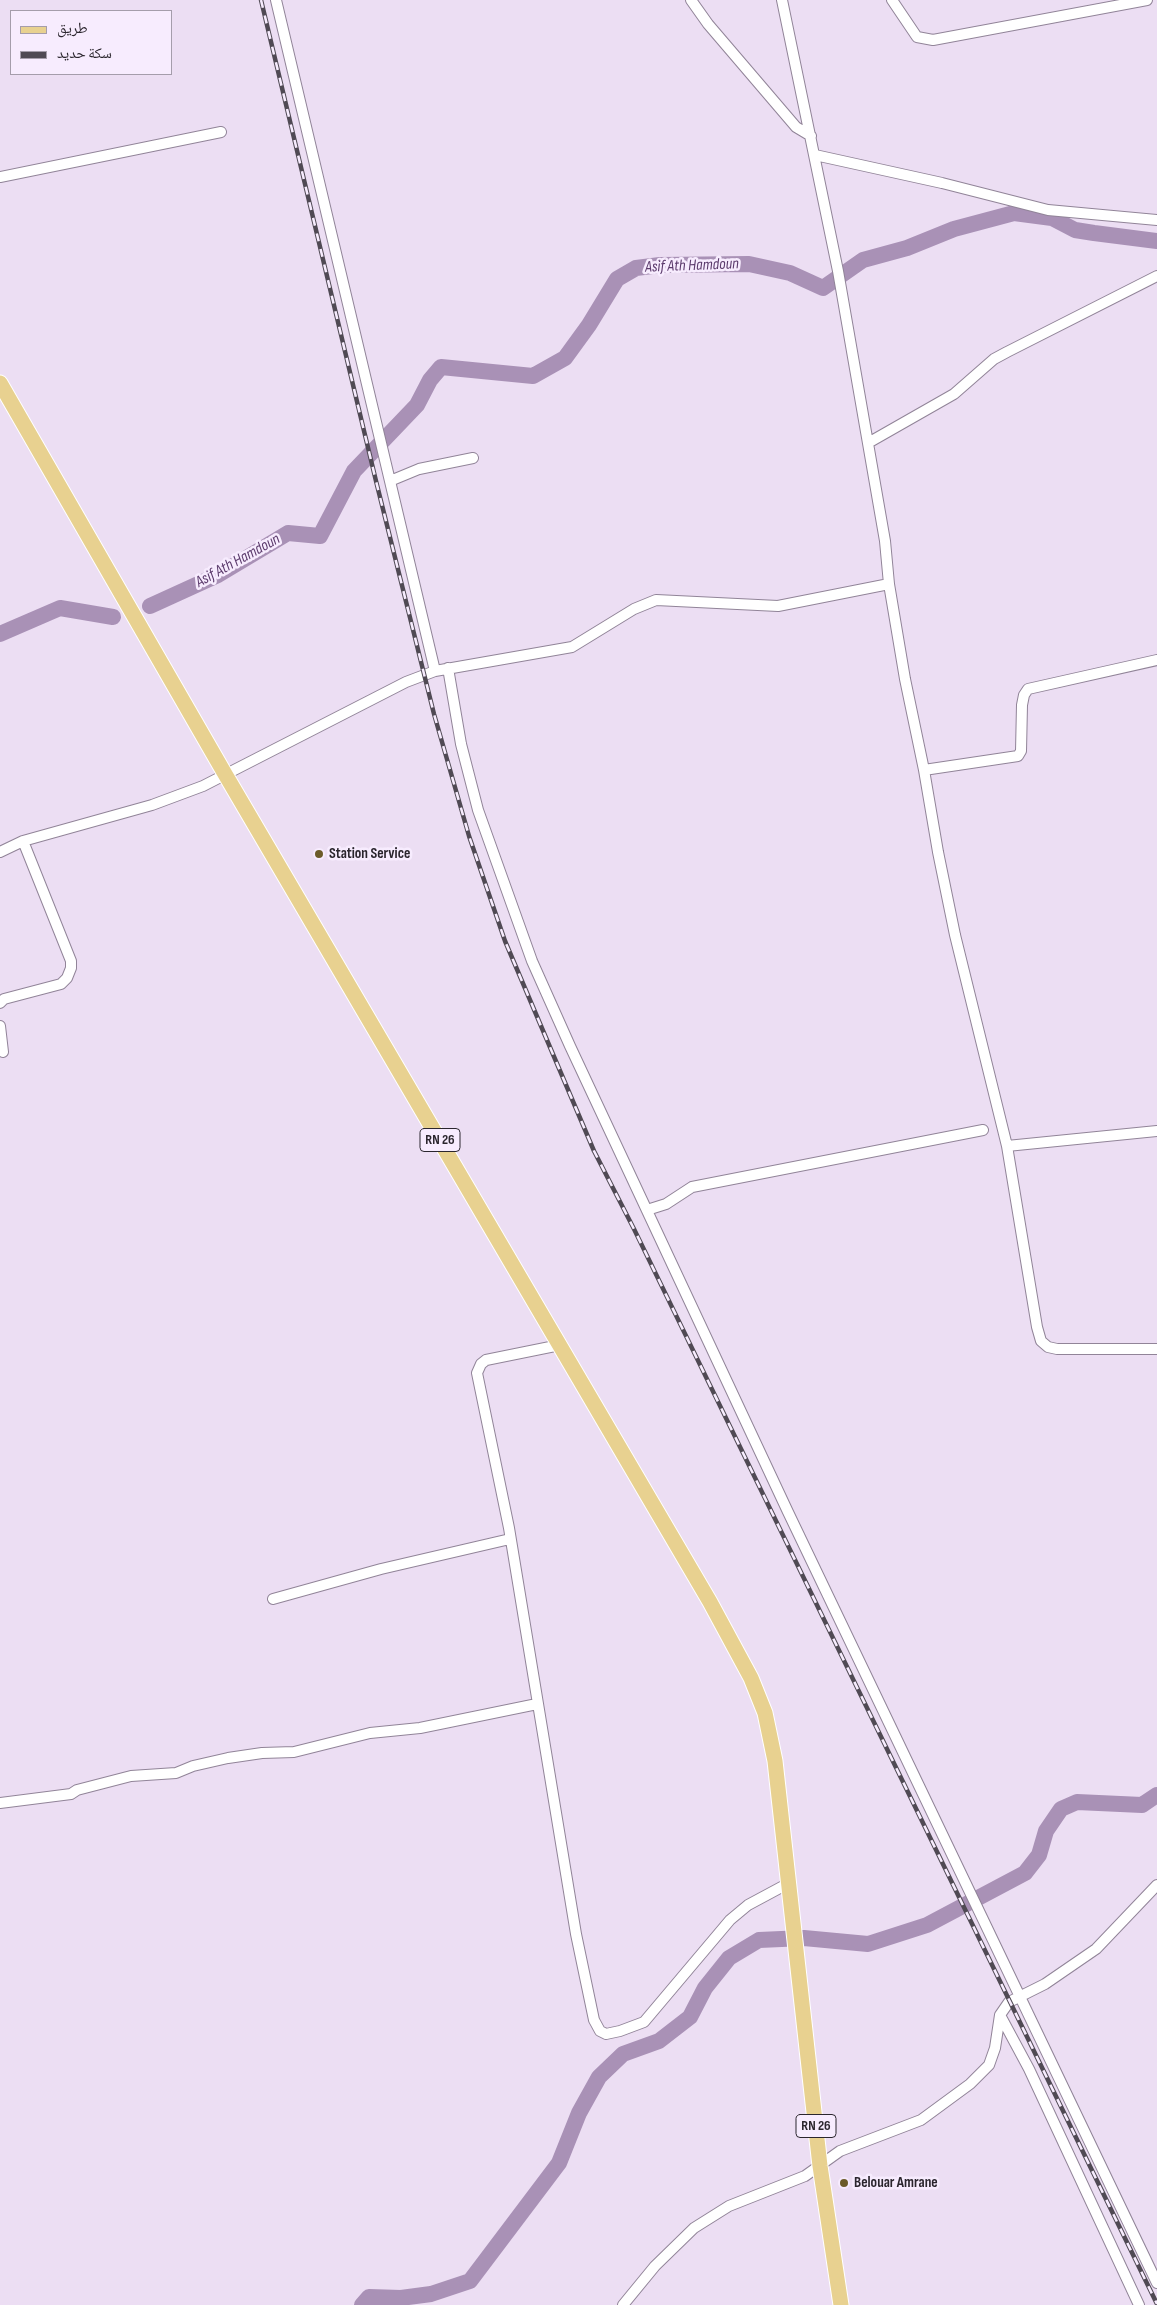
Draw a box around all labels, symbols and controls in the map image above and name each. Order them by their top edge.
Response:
legend [10,10,172,75]
text: طريق [57,19,88,38]
text: سكة حديد [57,44,112,63]
water label: Asif Ath Hamdoun [645,255,739,277]
water label: Asif Ath Hamdoun [192,530,284,592]
place label: Station Service [329,845,410,863]
marker: Station Service [313,848,325,860]
road number: RN 26 [420,1128,460,1152]
road number: RN 26 [796,2114,836,2138]
place label: Belouar Amrane [854,2174,938,2192]
marker: Belouar Amrane [838,2177,850,2189]

